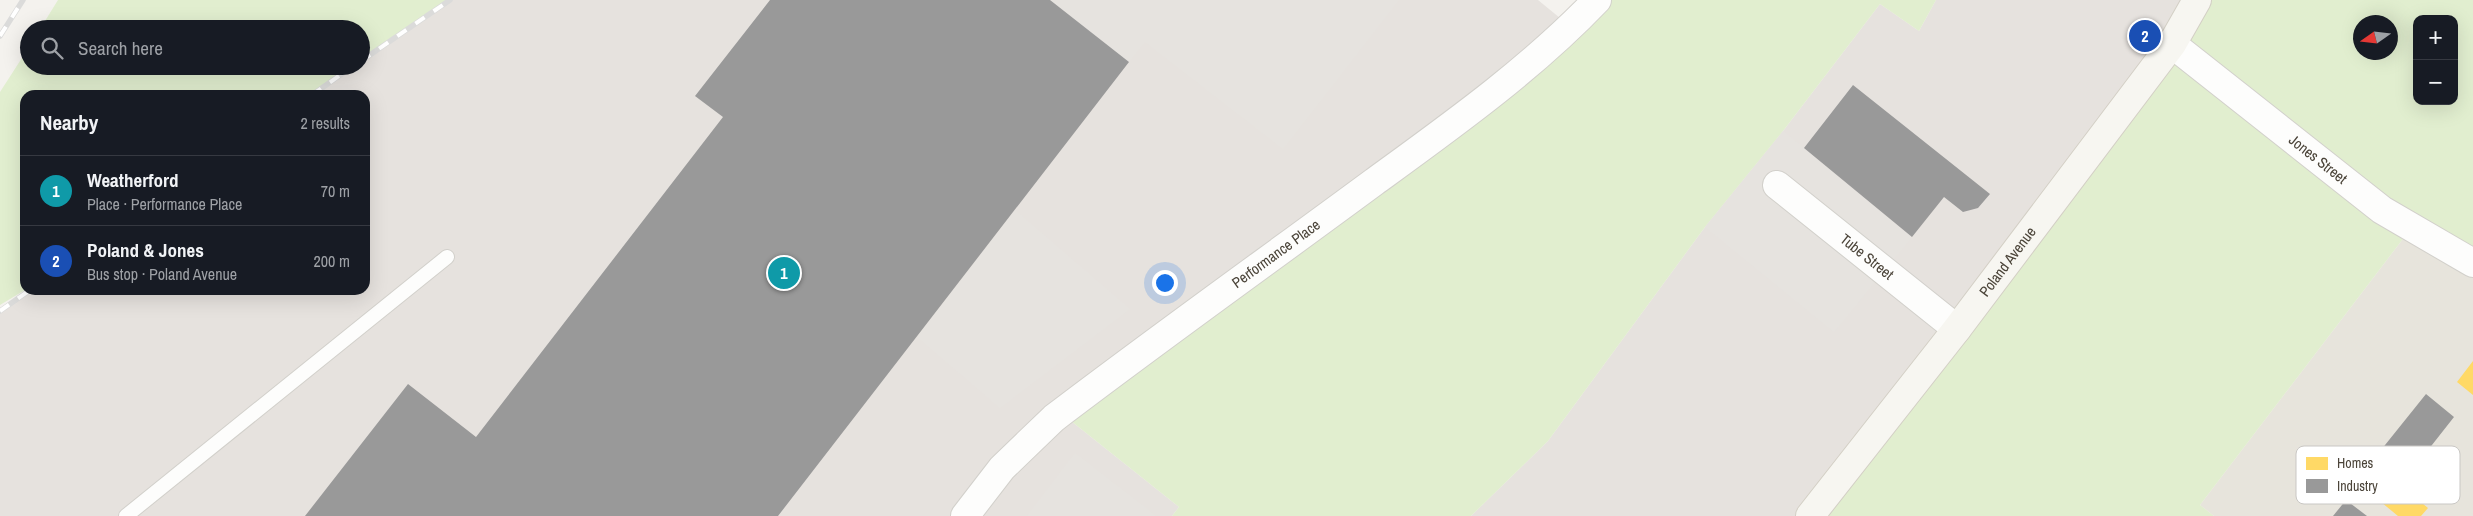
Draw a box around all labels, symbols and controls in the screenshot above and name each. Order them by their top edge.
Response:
north arrow [2353,15,2398,60]
map controls [2413,15,2458,105]
button: + [2413,15,2458,60]
pin: 2 [2129,17,2161,55]
search box [20,20,370,75]
icon: search [38,34,66,62]
text: Search here [78,35,163,61]
button: − [2413,60,2458,105]
text: Nearby [40,108,98,137]
text: 2 results [300,112,350,134]
street label: Jones Street [2285,129,2352,189]
text: Weatherford [87,167,179,193]
text: 1 [52,180,60,202]
text: 70 m [321,180,350,202]
text: Place · Performance Place [87,193,242,215]
street label: Performance Place [1227,214,1324,293]
street label: Poland Avenue [1974,222,2041,301]
street label: Tube Street [1836,228,1899,285]
text: Poland & Jones [87,237,204,263]
text: 2 [52,250,60,272]
text: 200 m [314,250,350,272]
pin: 1 [768,254,800,292]
text: Bus stop · Poland Avenue [87,263,237,285]
your location [1152,270,1178,296]
legend [2296,446,2460,504]
text: Homes [2337,454,2374,472]
text: Industry [2337,477,2378,495]

